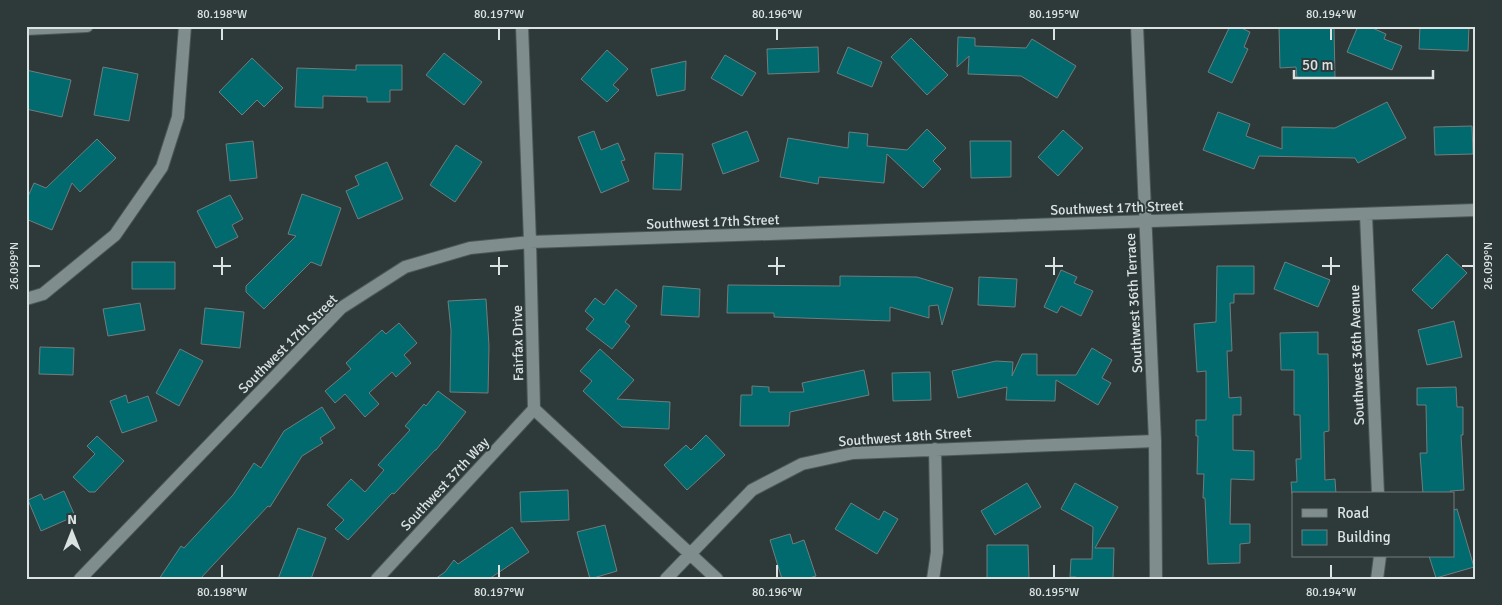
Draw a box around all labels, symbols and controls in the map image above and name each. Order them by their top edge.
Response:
text: 80.198°W [197,7,247,22]
text: 80.197°W [474,7,524,22]
text: 80.196°W [752,7,802,22]
text: 80.195°W [1029,7,1079,22]
text: 80.194°W [1306,7,1356,22]
scale bar [1294,48,1433,80]
text: 50 m [1302,56,1333,74]
street label: Southwest 17th Street [1050,197,1184,219]
street label: Southwest 17th Street [646,211,780,233]
street label: Southwest 36th Terrace [1122,233,1146,373]
text: 26.099°N [7,242,22,290]
text: 26.099°N [1481,242,1496,290]
street label: Southwest 36th Avenue [1346,284,1368,426]
street label: Southwest 17th Street [235,291,341,397]
street label: Fairfax Drive [509,305,527,381]
street label: Southwest 18th Street [838,424,972,450]
street label: Southwest 37th Way [397,433,493,534]
legend [1292,492,1454,558]
text: Road [1337,504,1369,522]
north arrow [48,508,98,558]
text: N [67,511,77,528]
text: Building [1337,528,1391,546]
text: 80.198°W [197,585,247,600]
text: 80.197°W [474,585,524,600]
text: 80.196°W [752,585,802,600]
text: 80.195°W [1029,585,1079,600]
text: 80.194°W [1306,585,1356,600]

